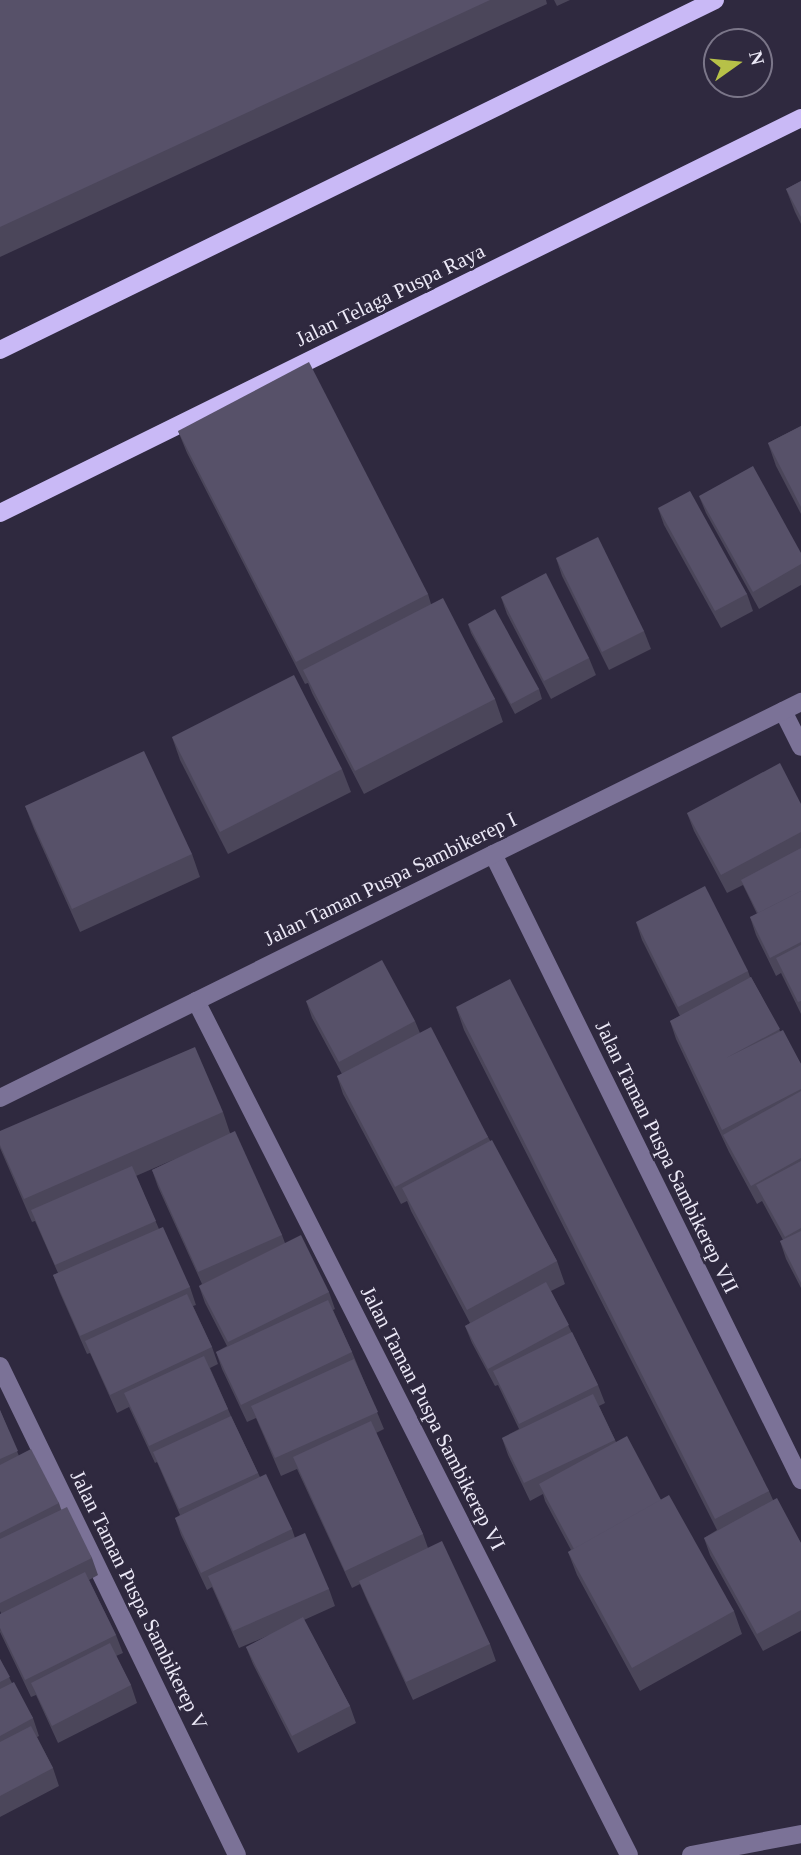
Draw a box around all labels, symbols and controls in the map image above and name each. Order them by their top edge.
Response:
north arrow [703,28,773,98]
text: N [745,49,769,67]
street label: Jalan Telaga Puspa Raya [291,238,489,352]
street label: Jalan Taman Puspa Sambikerep I [259,807,521,951]
street label: Jalan Taman Puspa Sambikerep VII [590,1016,744,1298]
street label: Jalan Taman Puspa Sambikerep VI [355,1281,511,1555]
street label: Jalan Taman Puspa Sambikerep V [65,1466,213,1734]

